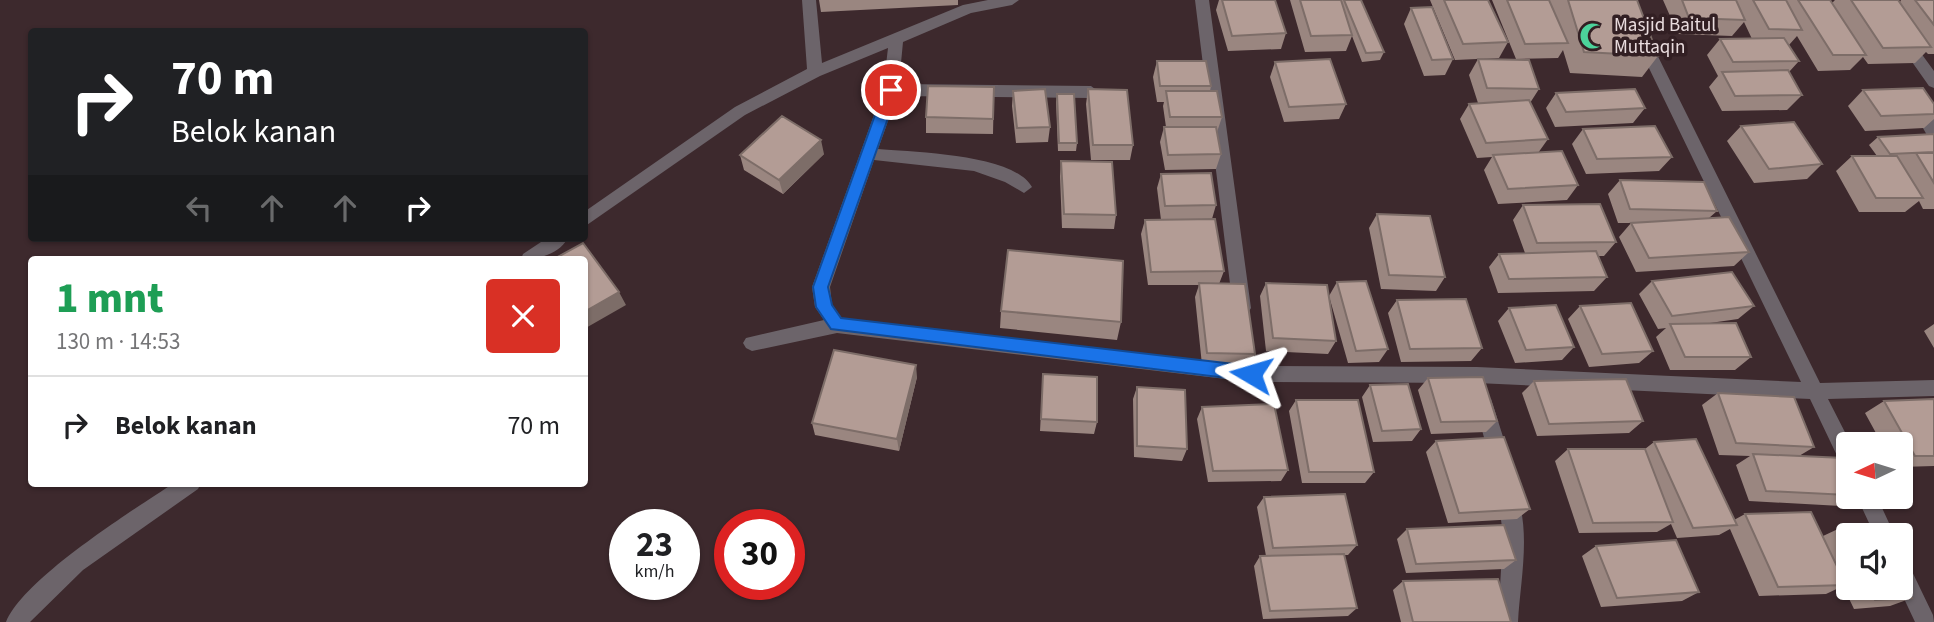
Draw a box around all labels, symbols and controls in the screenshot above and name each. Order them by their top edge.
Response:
place label: Masjid Baitul Muttaqin [1614,12,1716,61]
mosque icon: Masjid Baitul Muttaqin [1578,21,1608,51]
text: 70 m [171,44,275,114]
icon: right [56,56,147,147]
pin [861,60,921,120]
icon: arrive [872,71,910,109]
text: Belok kanan [171,109,336,155]
icon: left [180,189,218,227]
icon: ahead [253,189,291,227]
icon: ahead [326,189,364,227]
icon: right [399,189,437,227]
text: 1 mnt [56,269,164,329]
button: close [486,279,560,353]
text: 130 m · 14:53 [56,325,180,358]
position arrow [1214,337,1288,411]
icon: right [56,406,94,444]
text: Belok kanan [115,407,257,444]
text: 70 m [507,407,560,444]
north arrow [1836,432,1913,509]
map controls [1836,432,1913,600]
speed limit sign: 30 [714,509,805,600]
text: 23 [636,520,673,570]
button: sound [1836,523,1913,600]
text: km/h [635,559,674,584]

